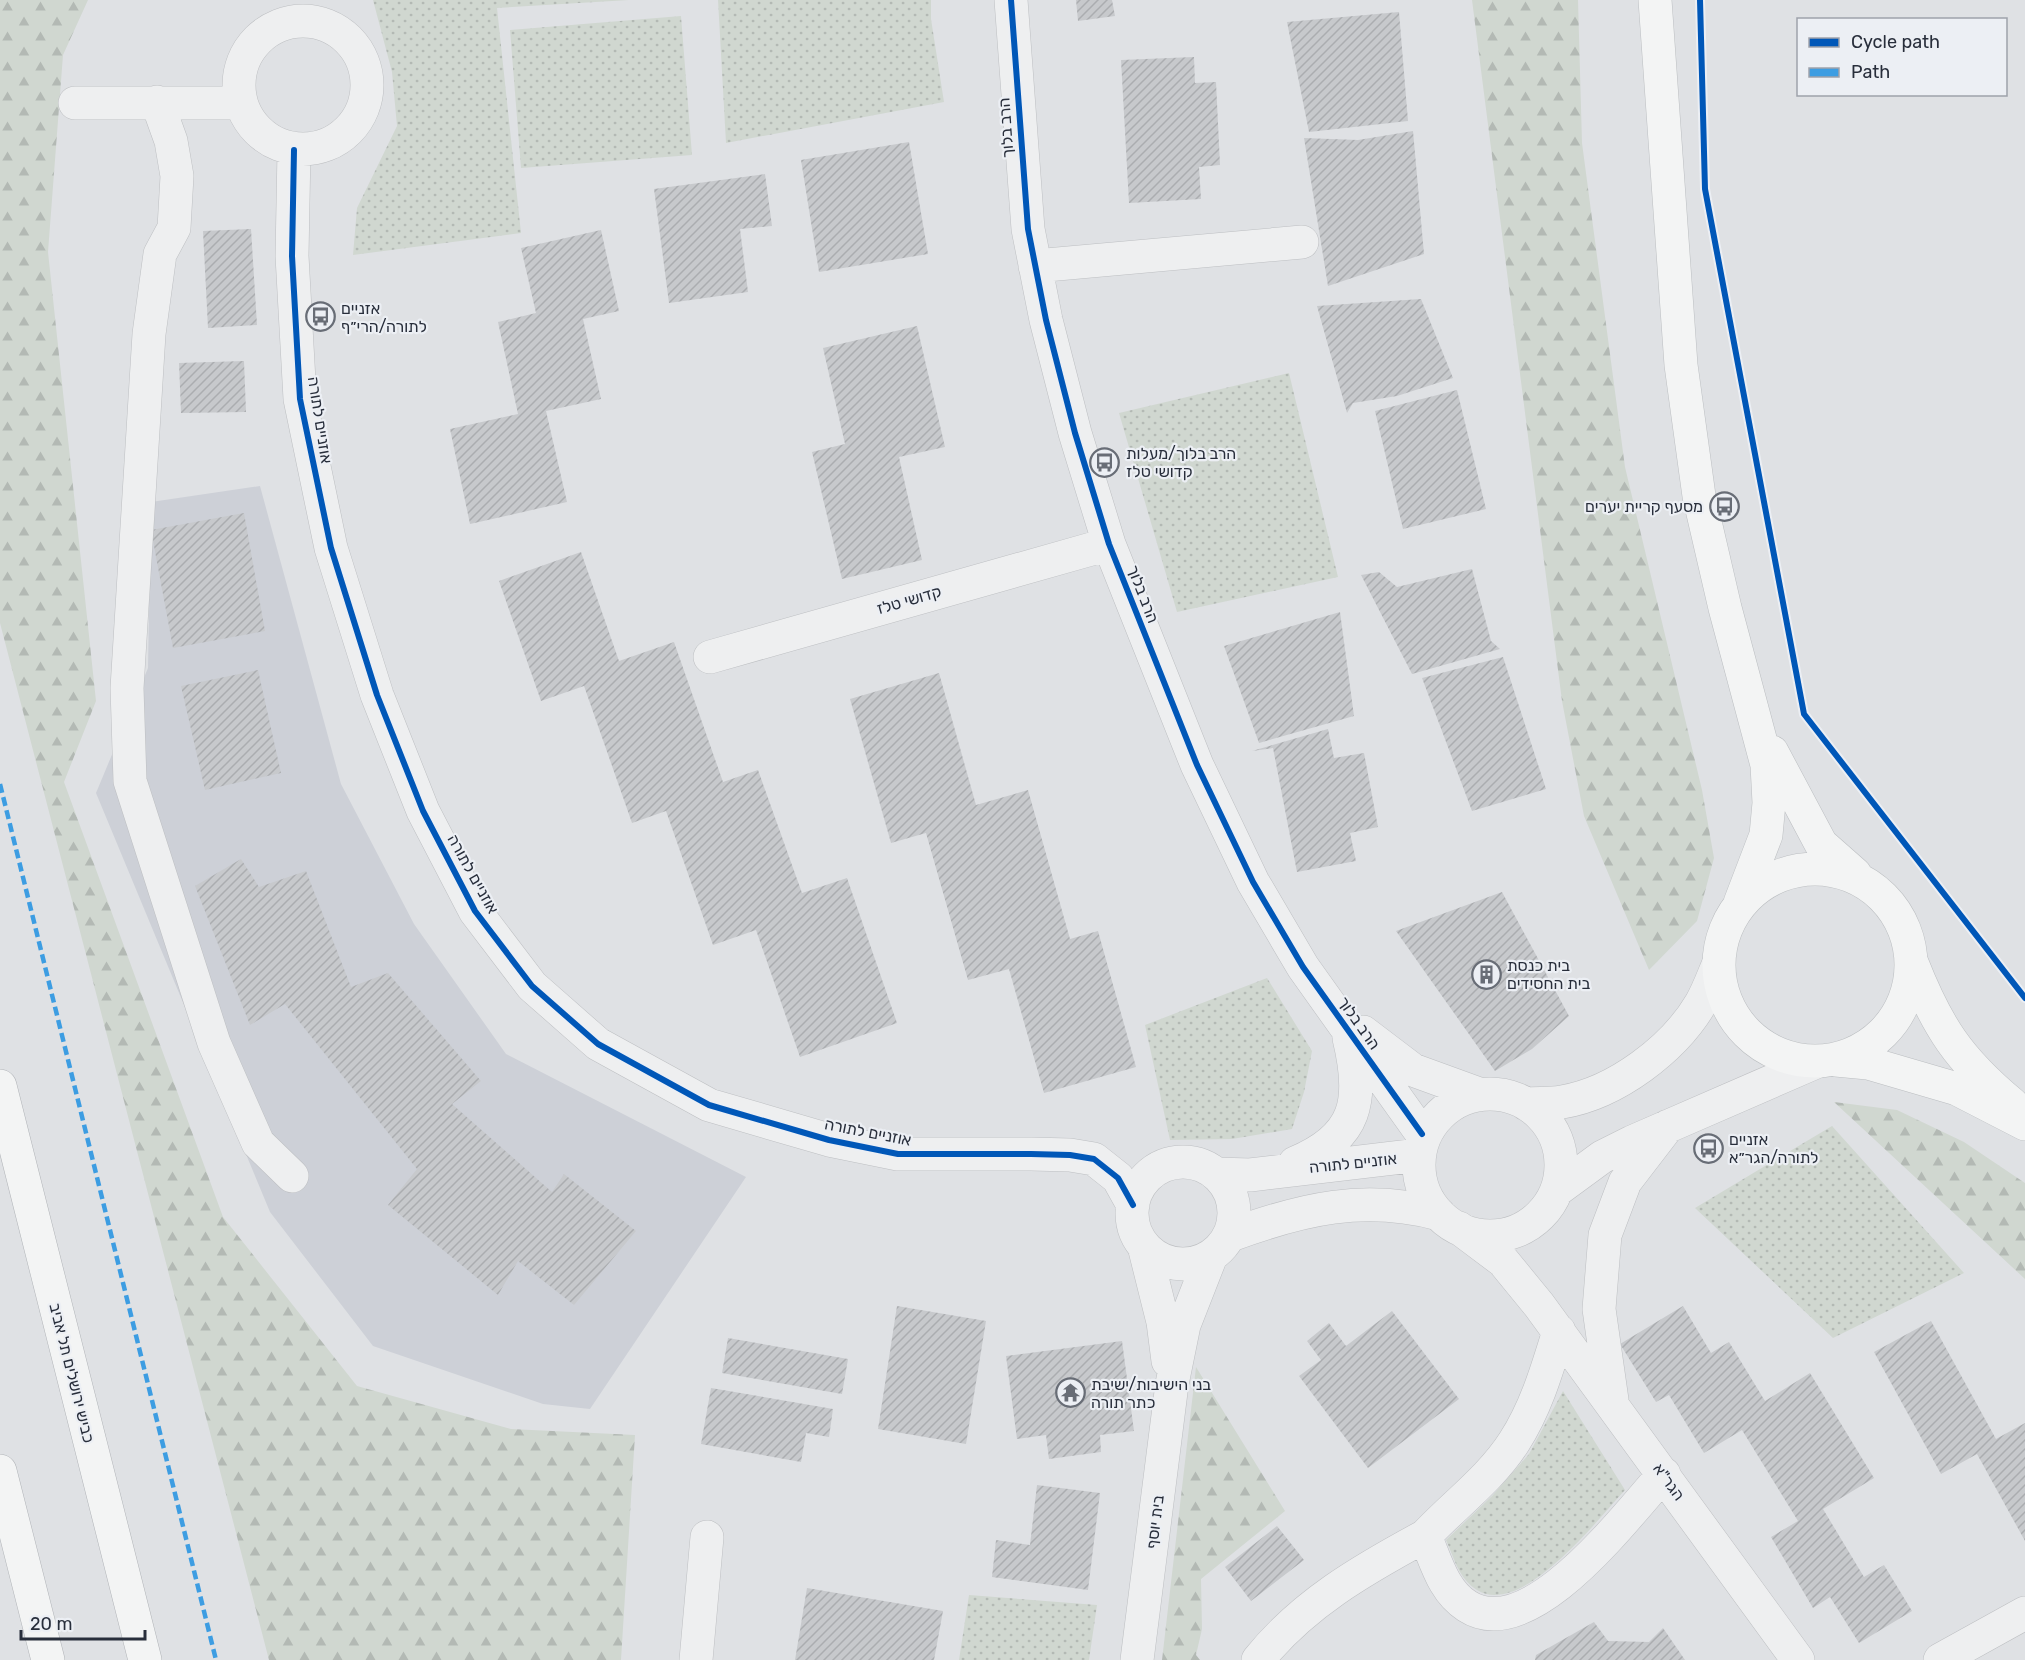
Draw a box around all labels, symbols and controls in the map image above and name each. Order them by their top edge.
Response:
legend [1797,18,2007,96]
text: Cycle path [1851,31,1940,53]
text: Path [1851,61,1890,83]
street label: הרב בלוך [994,97,1018,159]
place label: אזניים לתורה/הרי״ף [341,299,427,336]
bus stop icon: אזניים לתורה/הרי״ף [304,301,336,333]
street label: אוזניים לתורה [304,375,336,465]
place label: הרב בלוך/מעלות קדושי טלז [1126,444,1236,481]
bus stop icon: הרב בלוך/מעלות קדושי טלז [1089,446,1121,478]
bus stop icon: מסעף קריית יערים [1708,490,1740,522]
place label: מסעף קריית יערים [1585,497,1703,516]
street label: הרב בלוך [1123,562,1163,626]
street label: קדושי טלז [874,582,944,618]
street label: אוזניים לתורה [443,831,503,917]
place label: בית כנסת בית החסידים [1507,956,1591,993]
building icon: בית כנסת בית החסידים [1470,958,1502,990]
street label: הרב בלוך [1334,993,1384,1053]
street label: אוזניים לתורה [823,1114,913,1150]
place label: אזניים לתורה/הגר״א [1729,1130,1818,1167]
bus stop icon: אזניים לתורה/הגר״א [1692,1132,1724,1164]
street label: אוזניים לתורה [1308,1149,1398,1177]
street label: כביש ירושלים תל אביב [45,1301,99,1445]
place label: בני הישיבות/ישיבת כתר תורה [1091,1375,1211,1412]
temple icon: בני הישיבות/ישיבת כתר תורה [1054,1377,1086,1409]
street label: הגר"א [1649,1460,1689,1504]
street label: בית יוסף [1142,1494,1168,1550]
scale bar [21,1603,146,1641]
text: 20 m [30,1613,72,1635]

